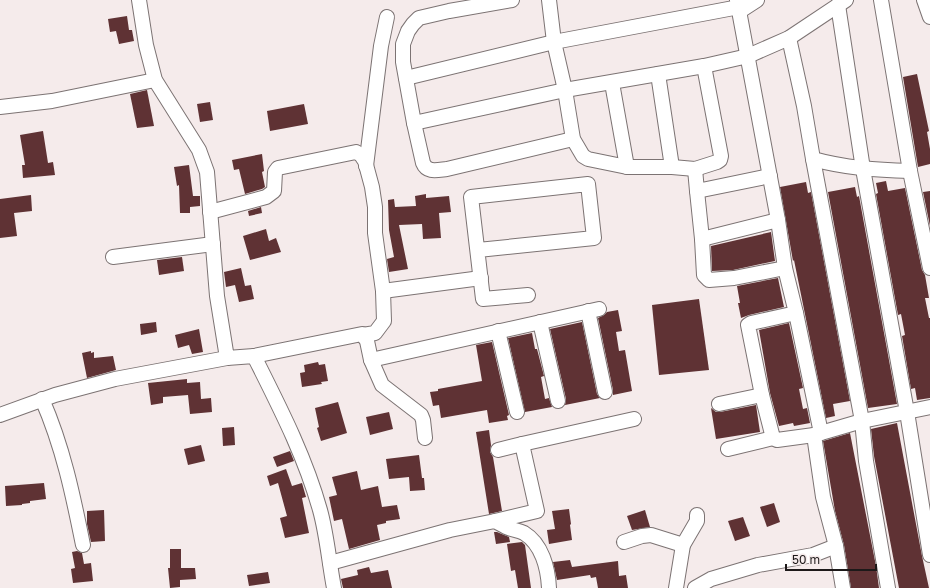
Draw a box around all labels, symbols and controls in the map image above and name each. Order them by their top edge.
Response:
scale bar [786,546,876,572]
text: 50 m [792,552,820,567]

